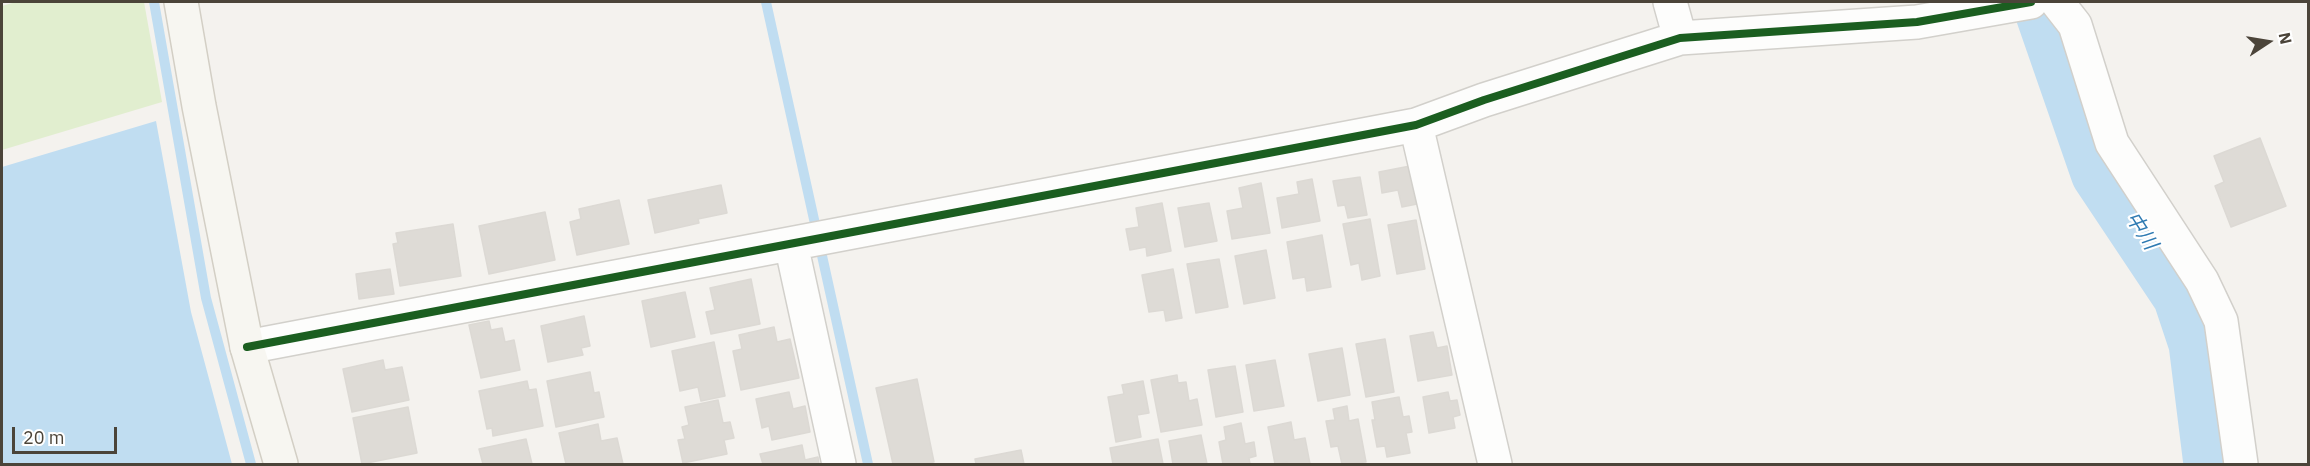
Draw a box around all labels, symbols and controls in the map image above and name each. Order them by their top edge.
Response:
north arrow [2238,12,2298,72]
text: N [2275,31,2297,46]
water label: 中川 [2120,208,2162,254]
scale bar [15,415,120,453]
text: 20 m [23,426,65,449]

